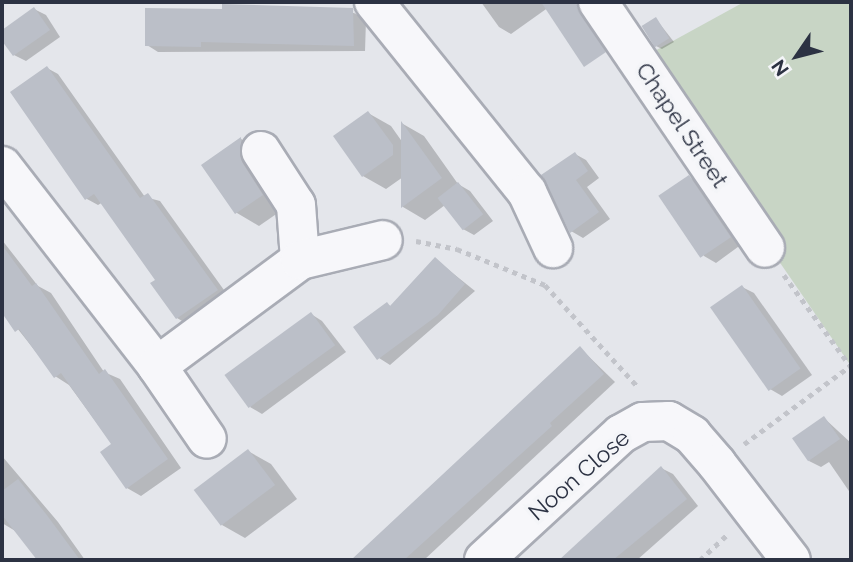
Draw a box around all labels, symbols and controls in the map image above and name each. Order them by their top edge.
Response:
north arrow [762,21,832,91]
text: N [767,56,793,80]
street label: Chapel Street [630,57,734,193]
street label: Noon Close [523,424,635,526]

